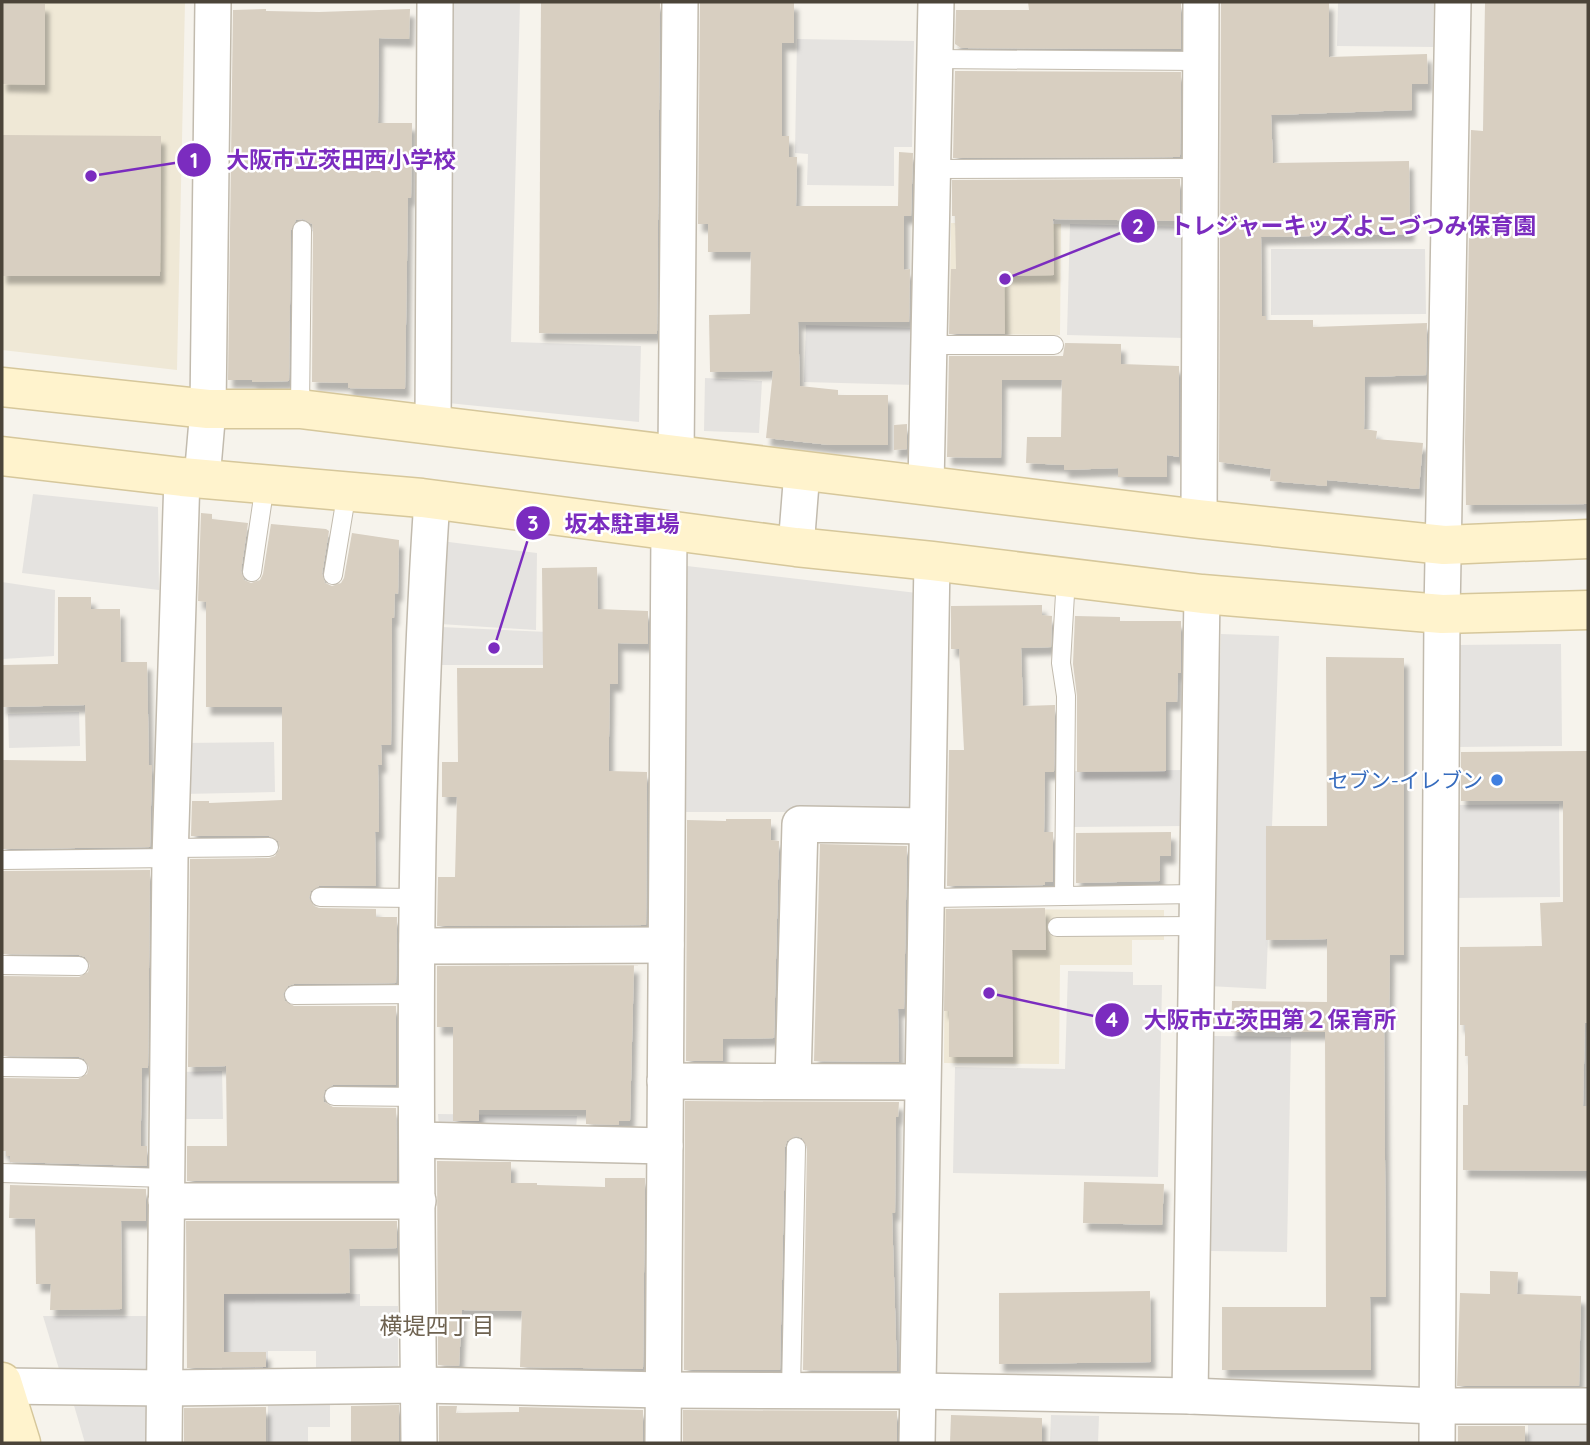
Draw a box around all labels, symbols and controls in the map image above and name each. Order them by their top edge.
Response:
callout: 大阪市立茨田西小学校 [177,138,470,182]
text: 大阪市立茨田西小学校 [226,145,456,174]
text: 1 [190,147,198,173]
callout: トレジャーキッズよこづつみ保育園 [1120,204,1551,248]
text: トレジャーキッズよこづつみ保育園 [1170,211,1536,240]
text: 2 [1132,213,1144,239]
callout: 坂本駐車場 [516,501,694,545]
text: 坂本駐車場 [565,509,680,538]
text: 3 [527,510,539,536]
place label: セブン-イレブン [1328,767,1483,793]
marker: セブン-イレブン [1489,772,1505,788]
callout: 大阪市立茨田第２保育所 [1094,998,1410,1042]
text: 大阪市立茨田第２保育所 [1144,1005,1397,1034]
text: 4 [1106,1006,1118,1032]
district label: 横堤四丁目 [380,1311,495,1340]

